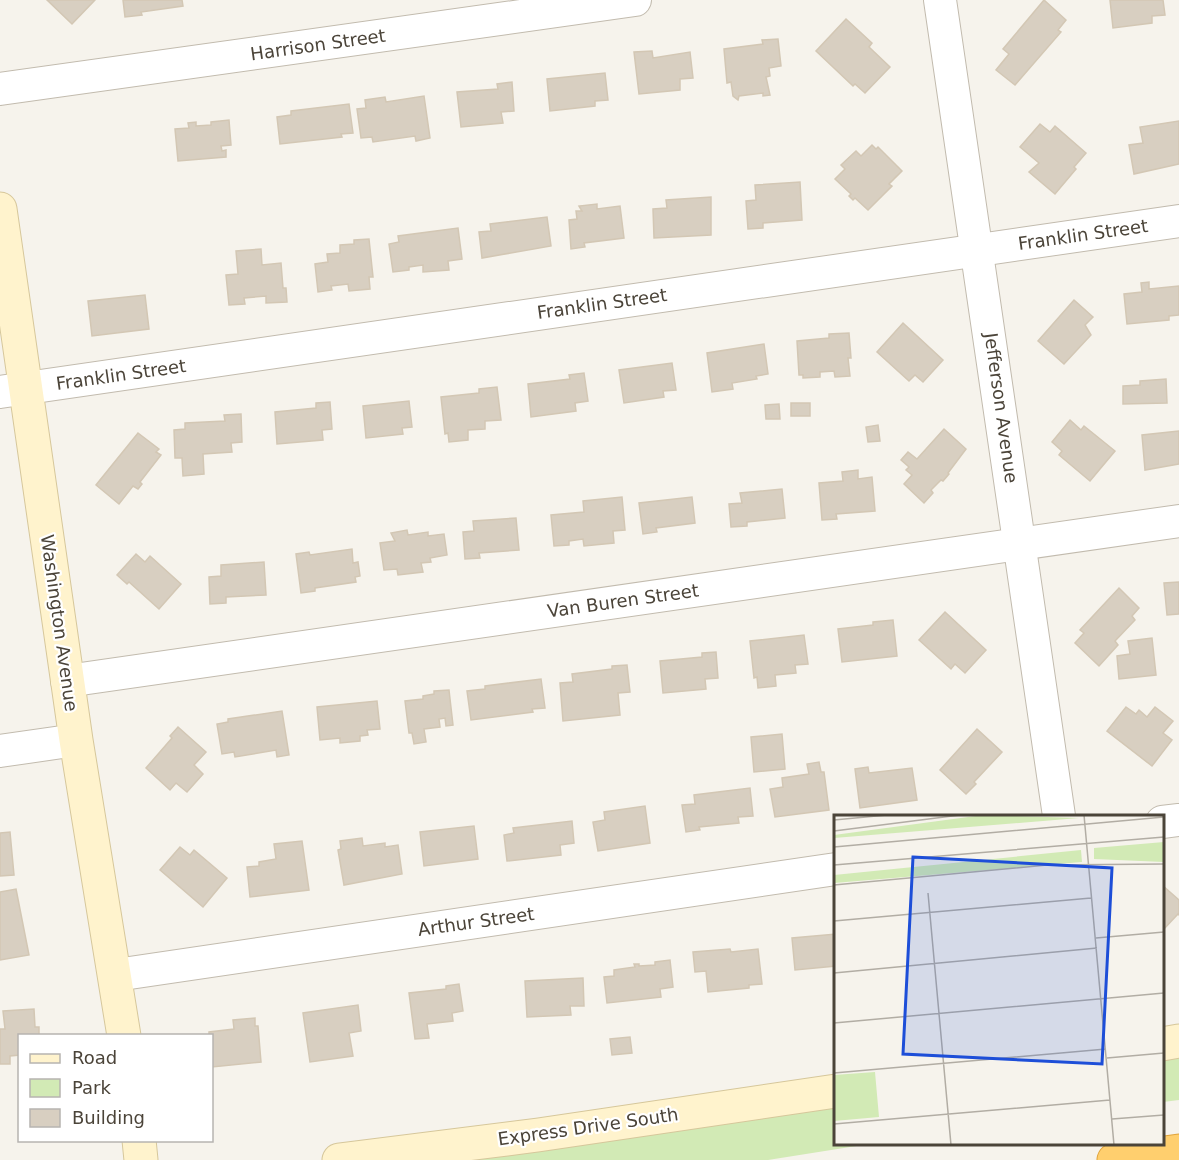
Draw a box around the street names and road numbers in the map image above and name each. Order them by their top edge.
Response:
street label: Harrison Street [249,25,387,64]
street label: Franklin Street [1017,215,1149,254]
street label: Franklin Street [536,284,668,323]
street label: Jefferson Avenue [980,330,1022,484]
street label: Franklin Street [55,355,187,394]
street label: Washington Avenue [37,533,82,713]
street label: Van Buren Street [546,579,700,622]
street label: Arthur Street [416,903,536,940]
street label: Express Drive South [496,1103,680,1150]

